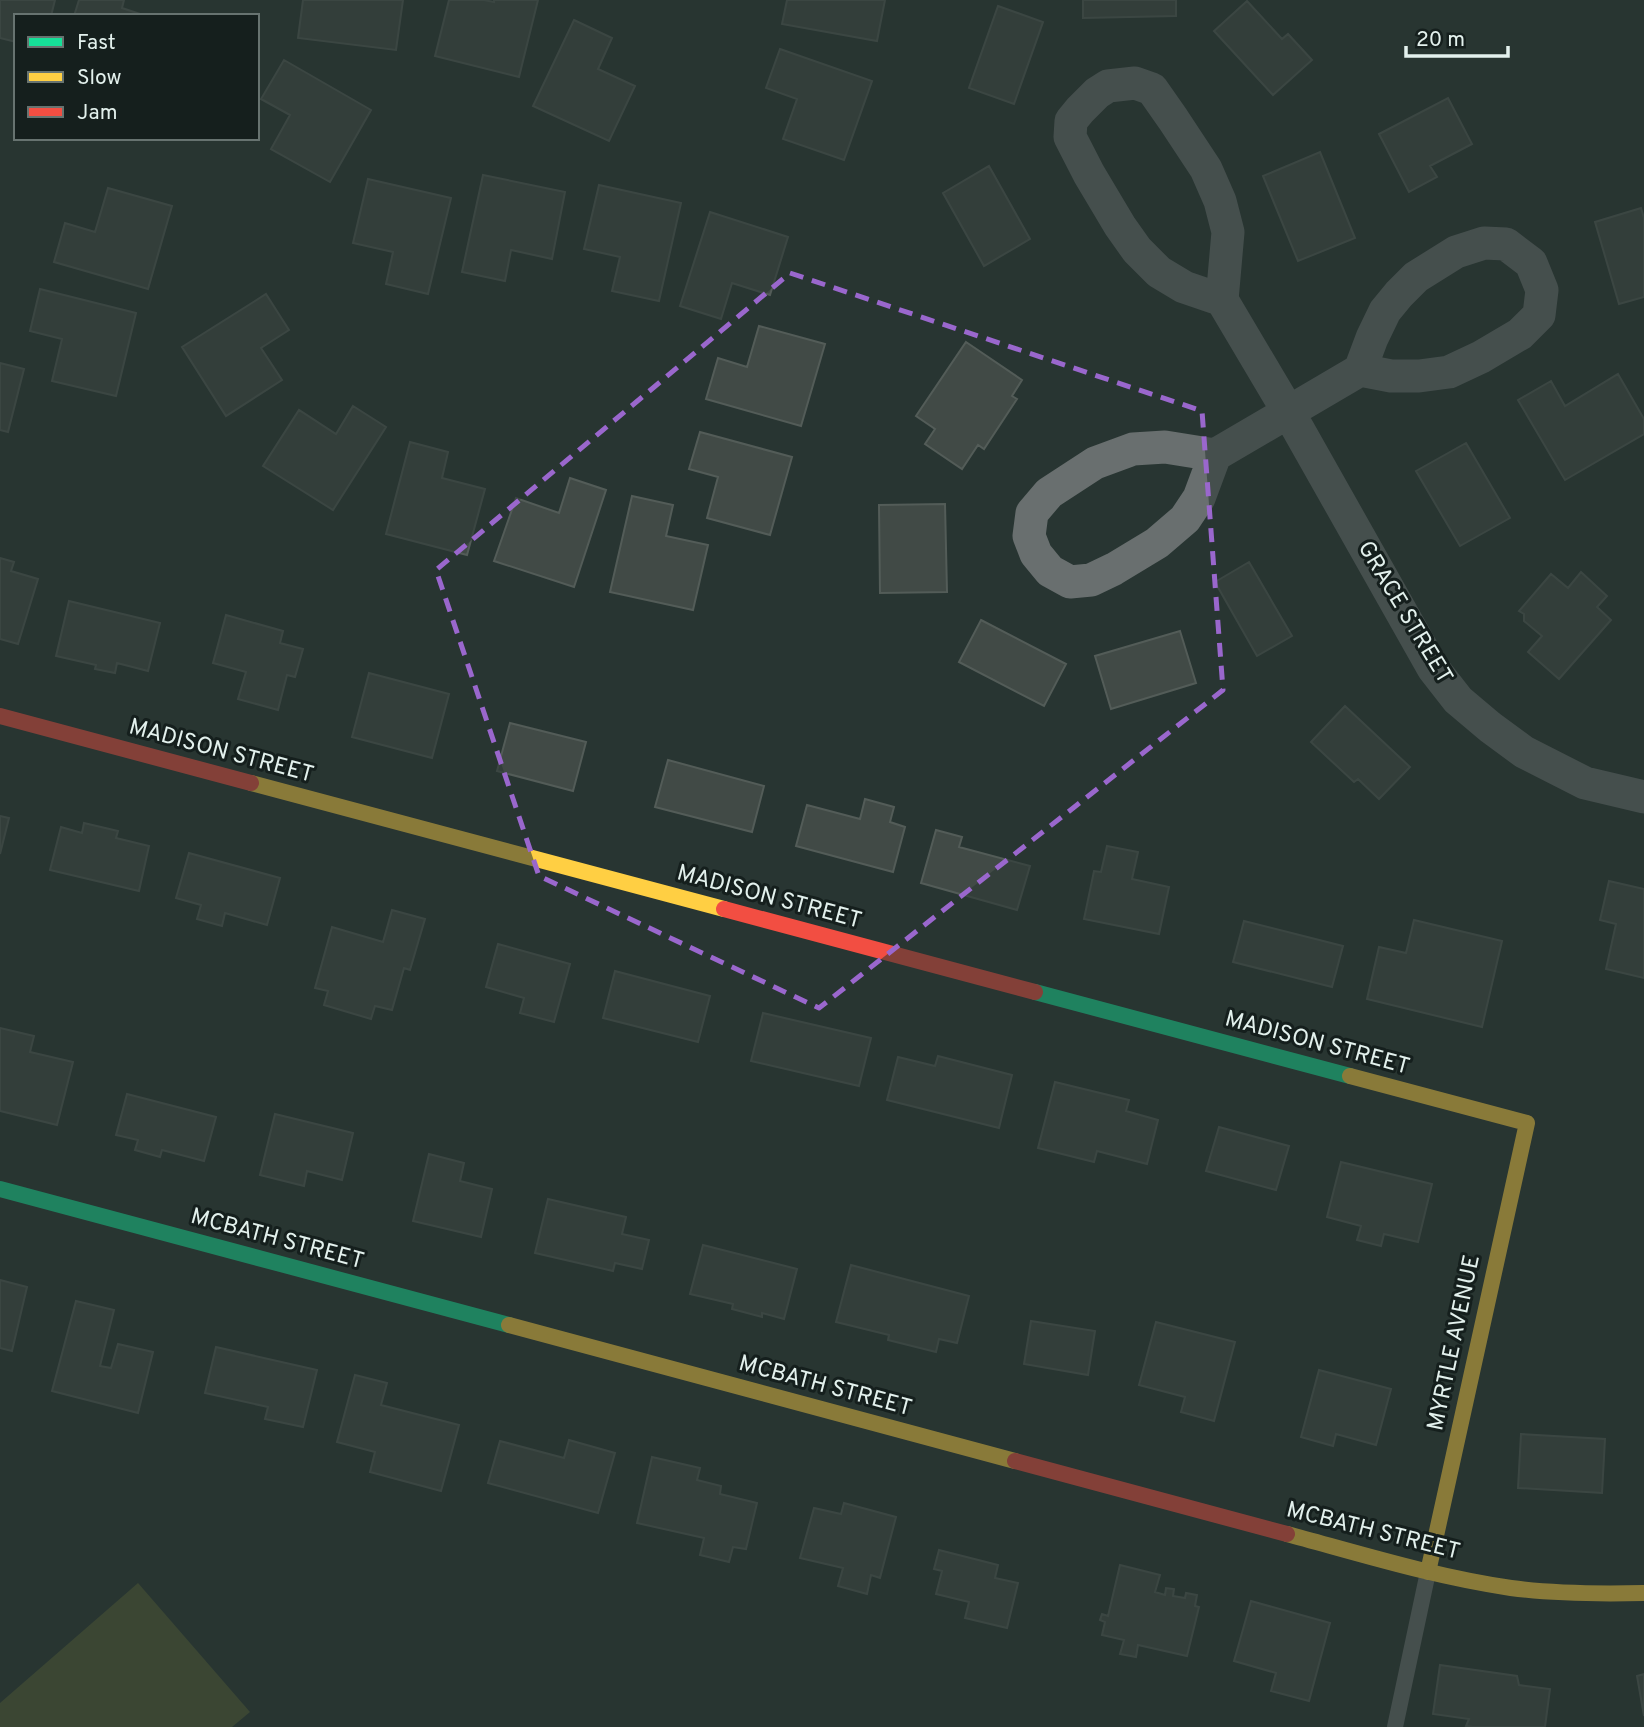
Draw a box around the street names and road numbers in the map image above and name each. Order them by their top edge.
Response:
street label: GRACE STREET [1350,536,1458,690]
street label: MADISON STREET [125,713,317,791]
street label: MADISON STREET [673,859,865,937]
street label: MADISON STREET [1221,1005,1413,1083]
street label: MCBATH STREET [187,1203,367,1277]
street label: MYRTLE AVENUE [1422,1252,1488,1434]
street label: MCBATH STREET [735,1350,915,1424]
street label: MCBATH STREET [1283,1496,1463,1568]

